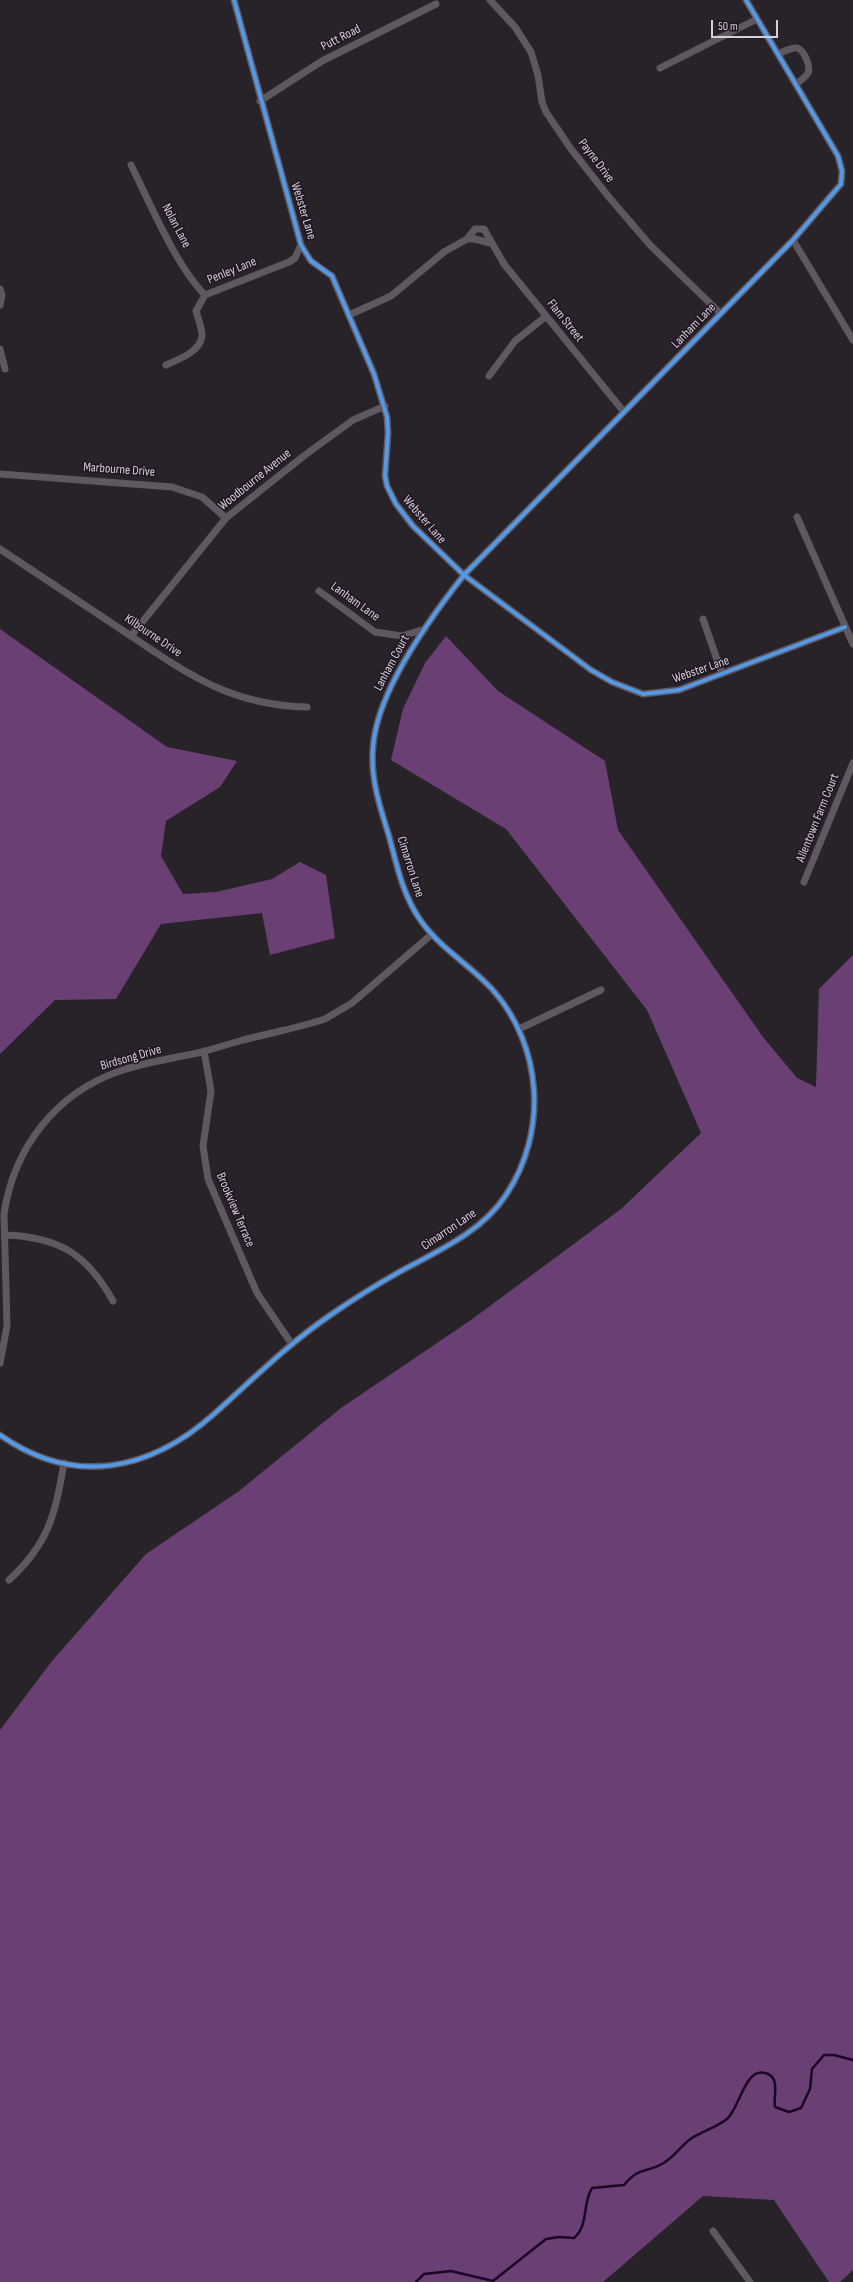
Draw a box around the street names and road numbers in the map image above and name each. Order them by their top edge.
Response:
street label: Putt Road [318,21,364,55]
street label: Payne Drive [574,136,618,186]
street label: Webster Lane [287,180,319,242]
street label: Nolan Lane [158,201,194,251]
street label: Penley Lane [205,254,259,288]
street label: Flam Street [543,297,587,345]
street label: Lanham Lane [669,300,719,352]
street label: Woodbourne Avenue [215,446,295,514]
street label: Marbourne Drive [83,460,155,480]
street label: Webster Lane [399,493,449,547]
street label: Lanham Lane [327,579,383,625]
street label: Kilbourne Drive [121,611,185,661]
street label: Lanham Court [371,632,413,694]
street label: Webster Lane [671,653,731,687]
street label: Allentown Farm Court [793,771,843,865]
street label: Cimarron Lane [393,835,427,899]
street label: Birdsong Drive [99,1042,163,1074]
street label: Brookview Terrace [212,1170,258,1250]
street label: Cimarron Lane [419,1206,479,1254]

